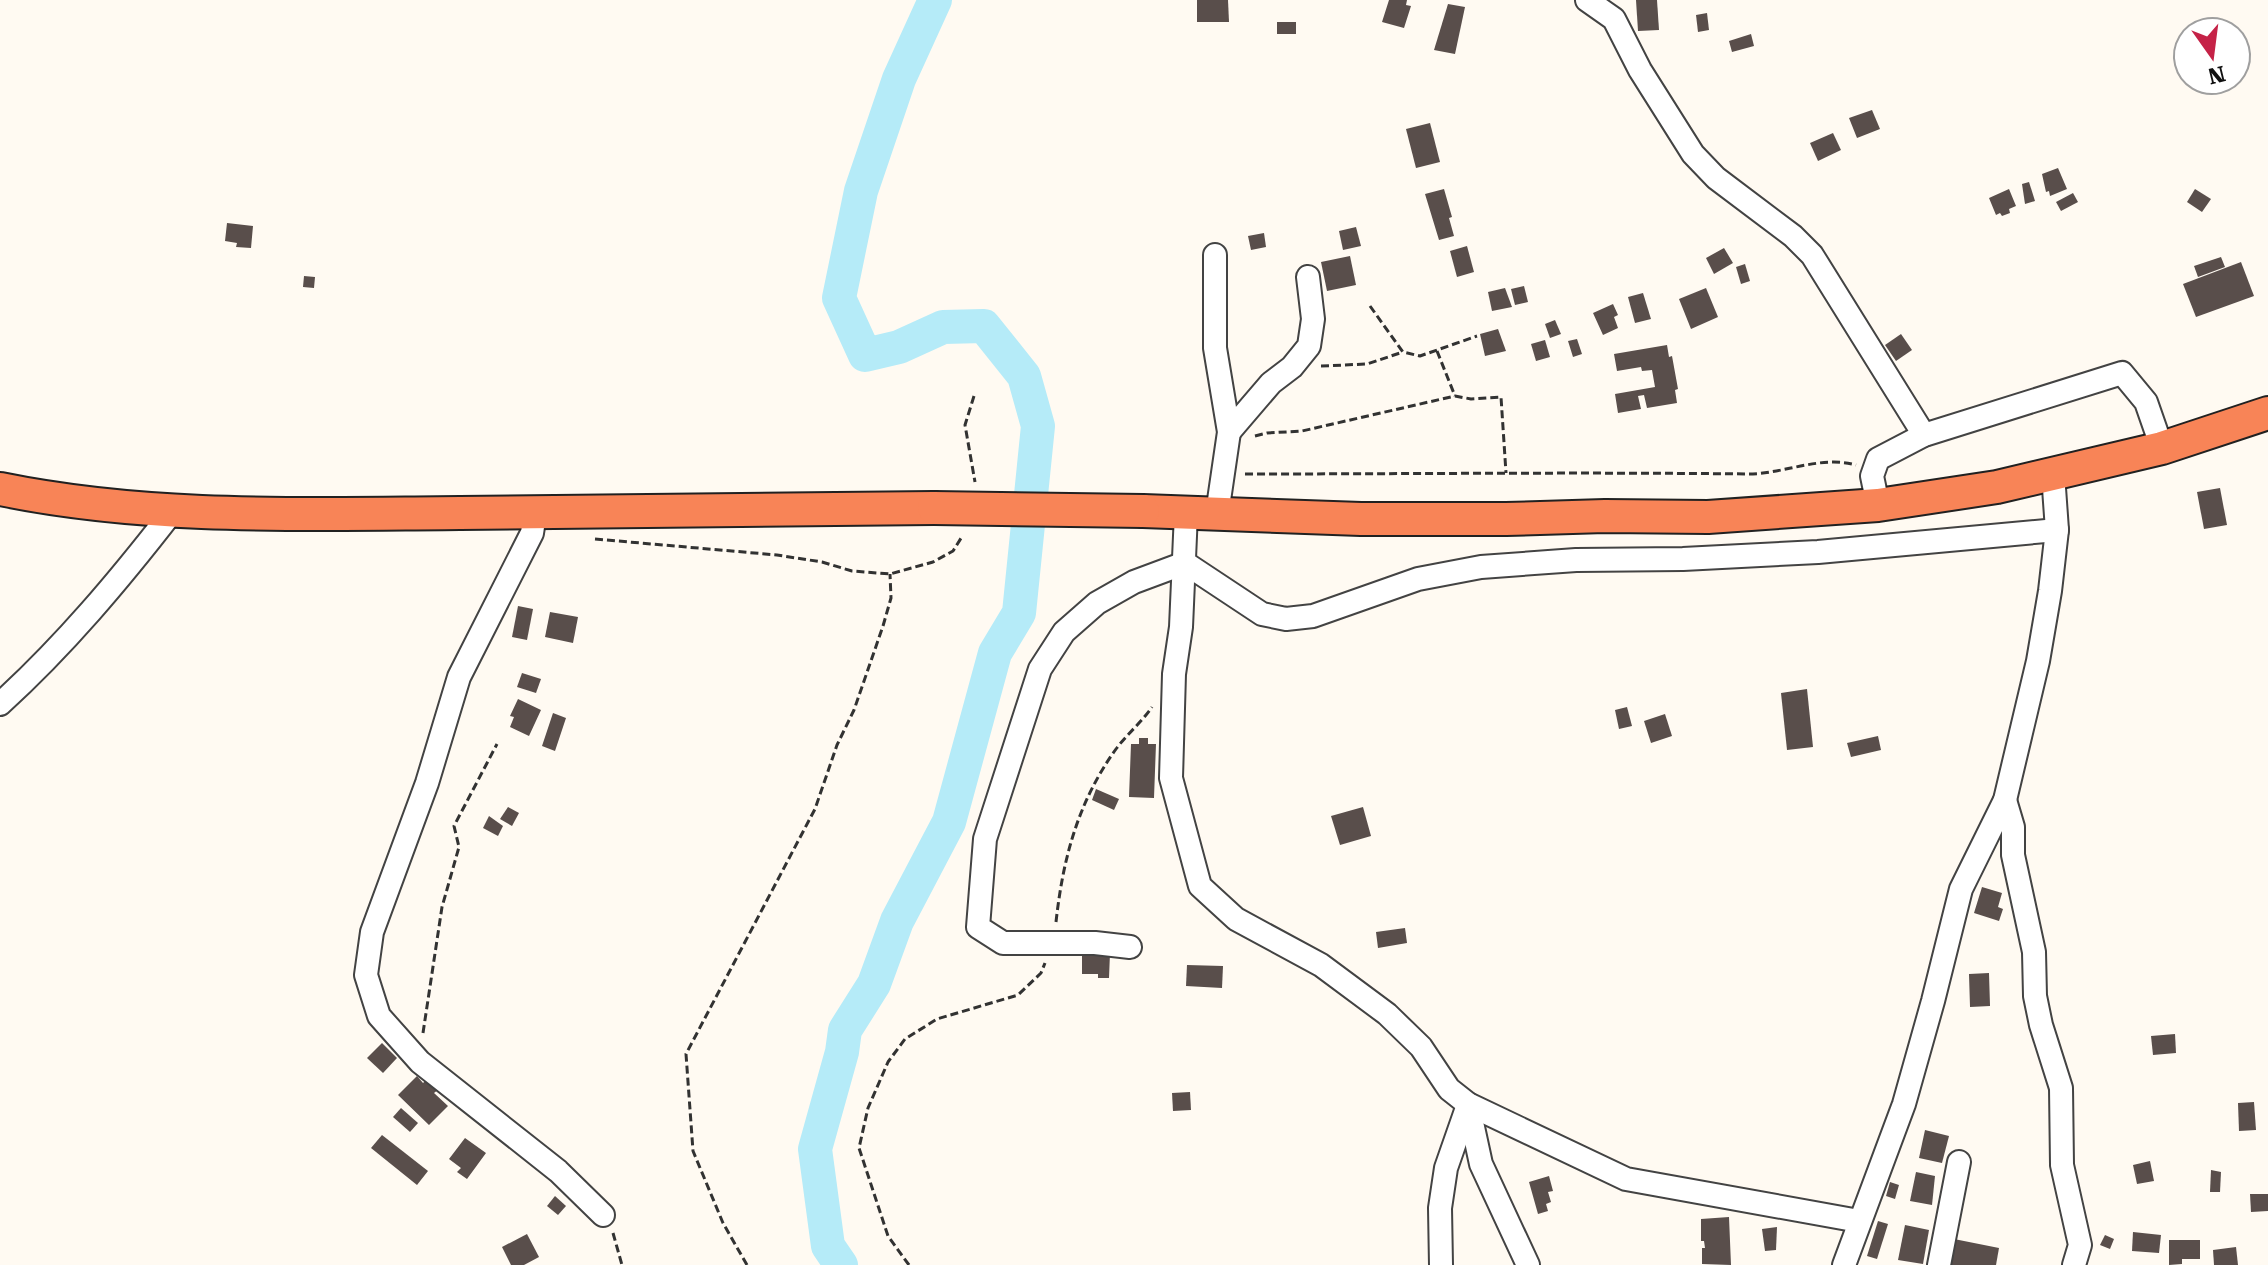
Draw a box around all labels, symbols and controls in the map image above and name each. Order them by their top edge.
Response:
north arrow [2172,16,2252,96]
text: N [2205,61,2228,89]

